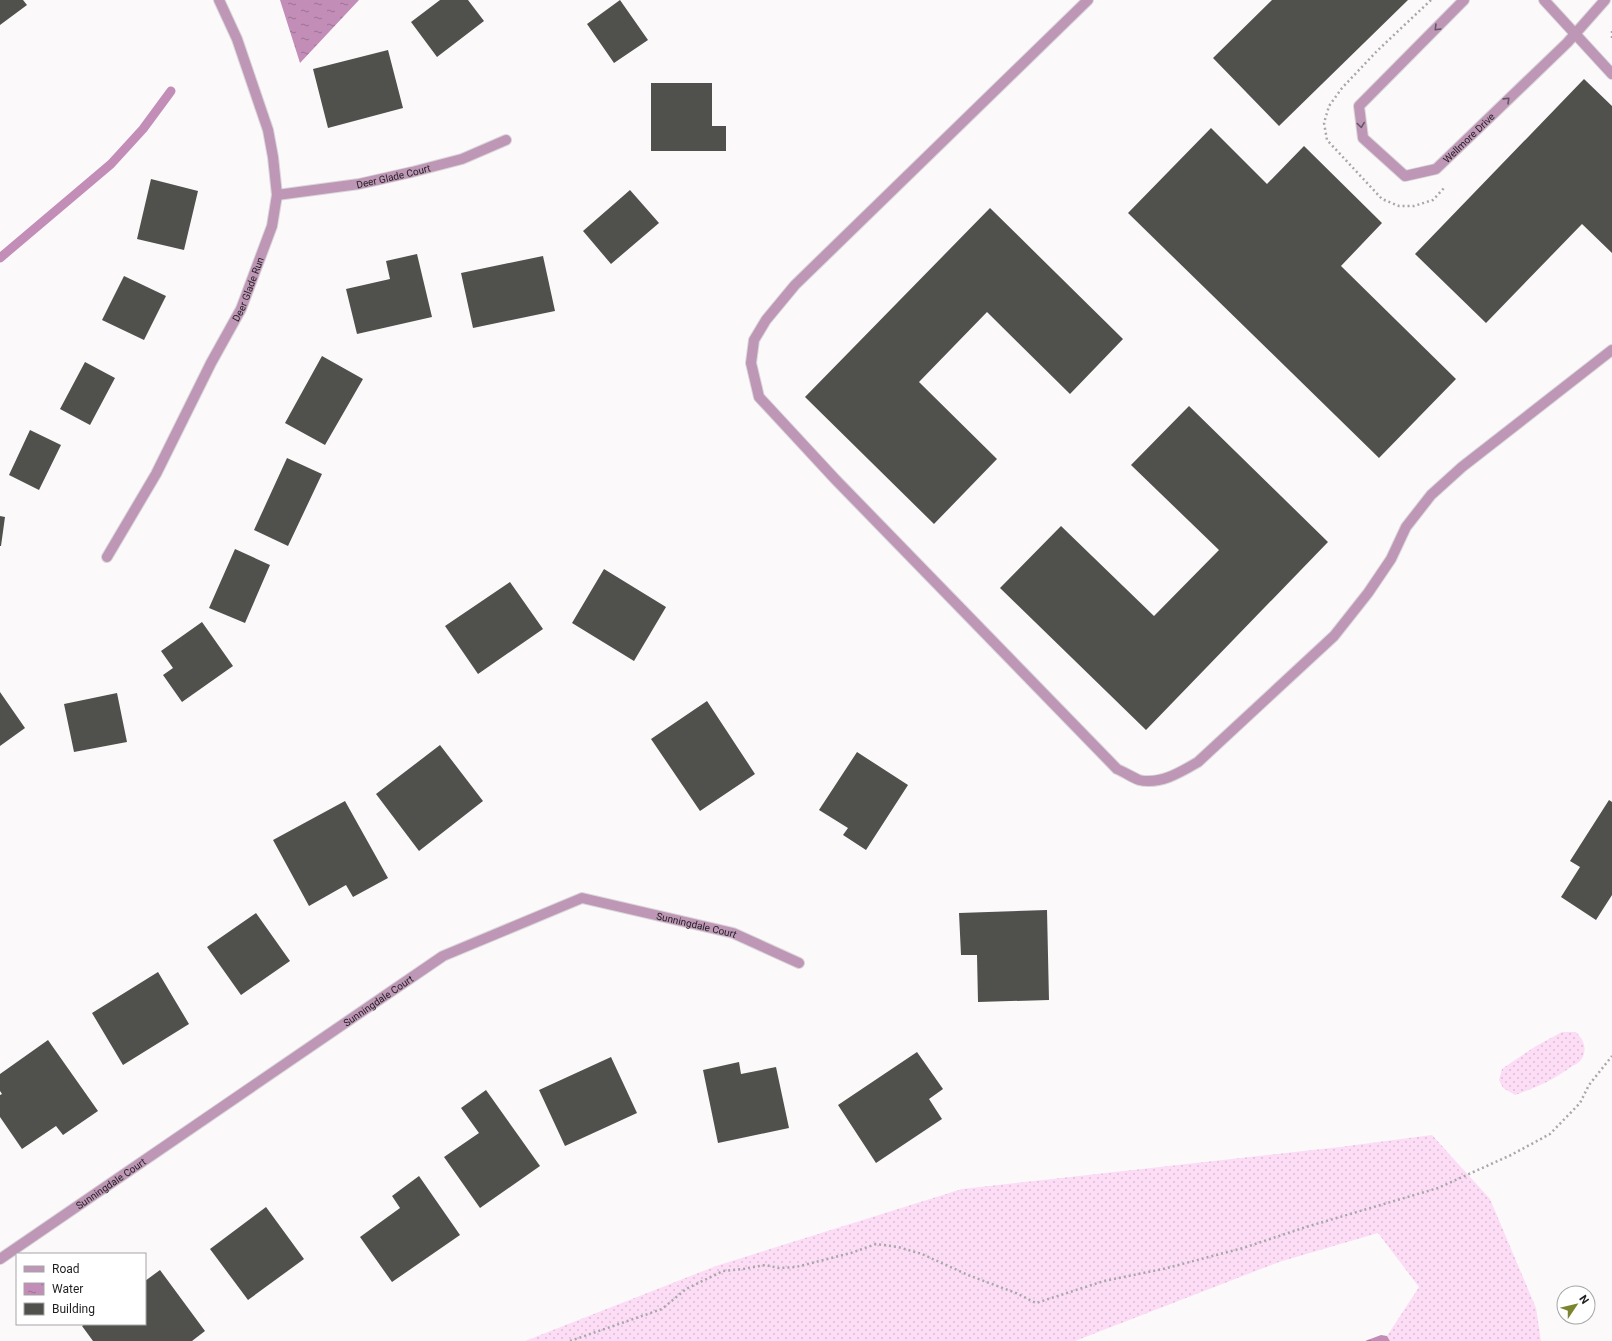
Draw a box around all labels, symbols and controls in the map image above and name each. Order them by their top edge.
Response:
one-way arrow [1434,23,1442,31]
one-way arrow [1503,98,1510,105]
street label: Wellmore Drive [1441,111,1496,165]
one-way arrow [1356,122,1365,128]
street label: Deer Glade Court [355,162,432,190]
street label: Deer Glade Run [230,255,265,323]
street label: Sunningdale Court [655,910,739,940]
street label: Sunningdale Court [341,973,415,1028]
street label: Sunningdale Court [74,1156,148,1211]
legend [16,1253,146,1325]
text: Road [52,1262,80,1276]
text: Water [52,1282,83,1296]
north arrow [1556,1285,1596,1325]
text: N [1576,1293,1591,1307]
text: Building [52,1302,95,1316]

